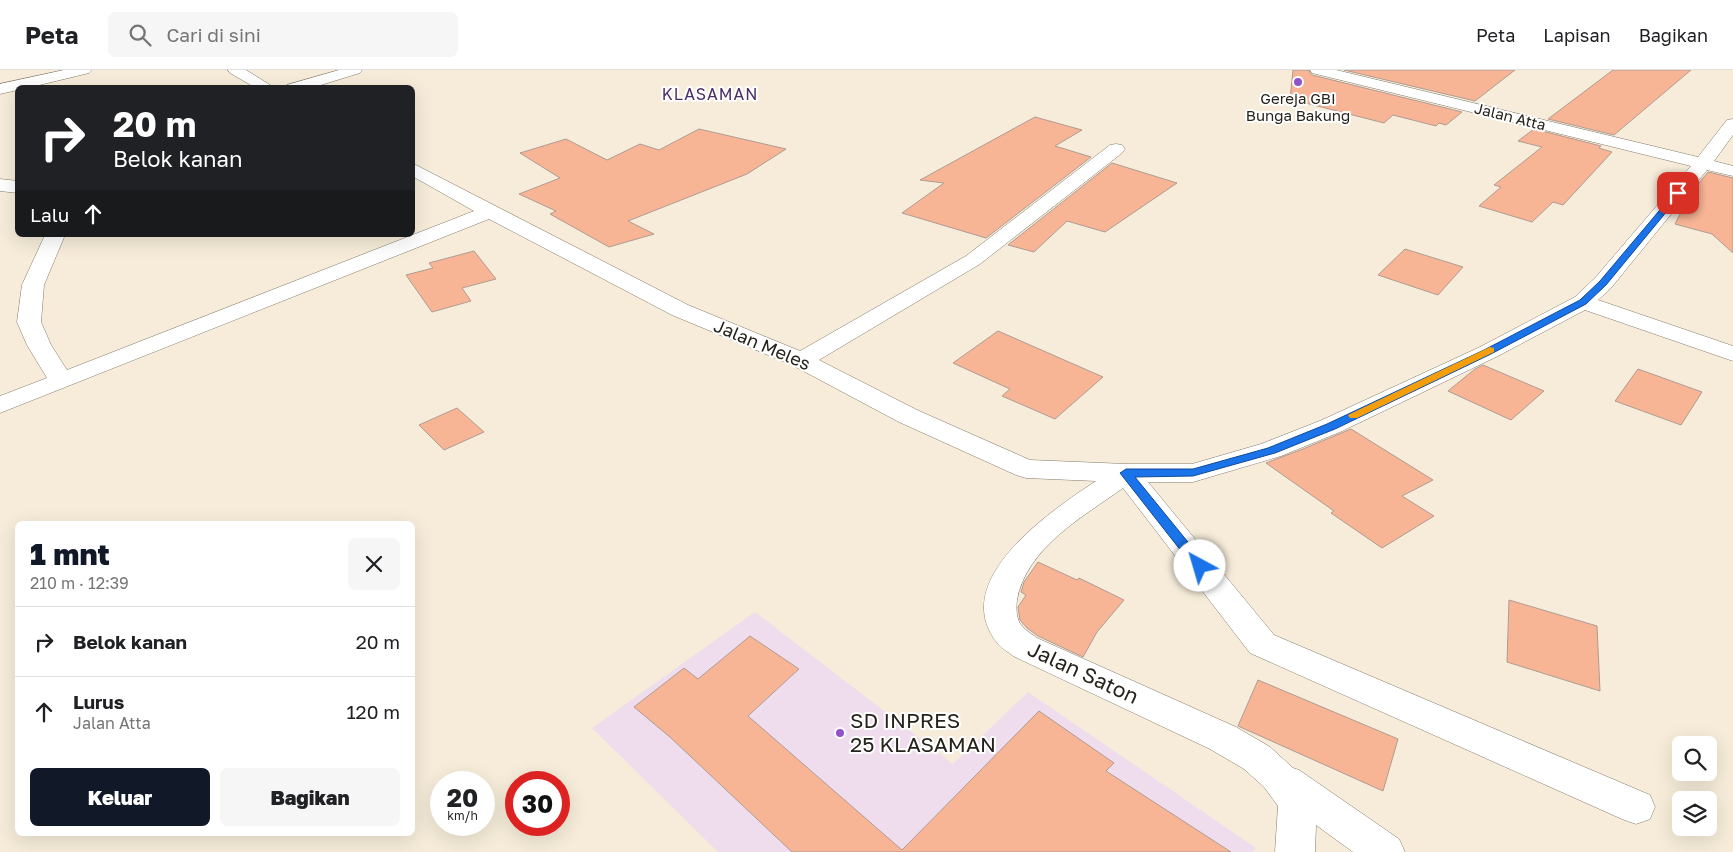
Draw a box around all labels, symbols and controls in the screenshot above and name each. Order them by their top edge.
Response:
search box [108,12,458,57]
text: Peta [25,20,78,49]
icon: search [126,21,154,49]
text: Cari di sini [166,23,261,46]
text: Peta [1476,24,1515,46]
text: Lapisan [1543,24,1611,46]
text: Bagikan [1639,24,1708,46]
marker: Gereja GBI Bunga Bakung [1292,76,1304,88]
district label: KLASAMAN [662,84,758,104]
place label: Gereja GBI Bunga Bakung [1246,89,1350,124]
street label: Jalan Atta [1473,98,1548,134]
text: 20 m [113,103,196,145]
icon: right [30,105,95,170]
text: Belok kanan [113,145,243,172]
pin [1657,172,1699,214]
icon: arrive [1664,179,1692,207]
icon: ahead [79,200,107,228]
text: Lalu [30,203,69,226]
street label: Jalan Meles [711,314,814,374]
text: 1 mnt [30,536,110,572]
button: close [348,538,400,590]
position arrow [1173,539,1225,591]
text: 210 m · 12:39 [30,573,129,593]
icon: right [30,628,58,656]
text: Belok kanan [73,630,187,653]
text: 20 m [356,630,400,653]
street label: Jalan Saton [1024,635,1143,709]
text: Lurus [73,690,124,713]
icon: ahead [30,698,58,726]
text: 120 m [346,700,400,723]
place label: SD INPRES 25 KLASAMAN [850,707,996,757]
text: Jalan Atta [73,713,151,733]
marker: SD INPRES 25 KLASAMAN [834,727,846,739]
map controls [1672,736,1717,836]
button: search [1672,736,1717,781]
button: Keluar [30,768,210,826]
button: Bagikan [220,768,400,826]
speed limit sign: 30 [505,771,570,836]
text: 20 [447,782,478,813]
button: layers [1672,791,1717,836]
text: km/h [447,808,478,823]

